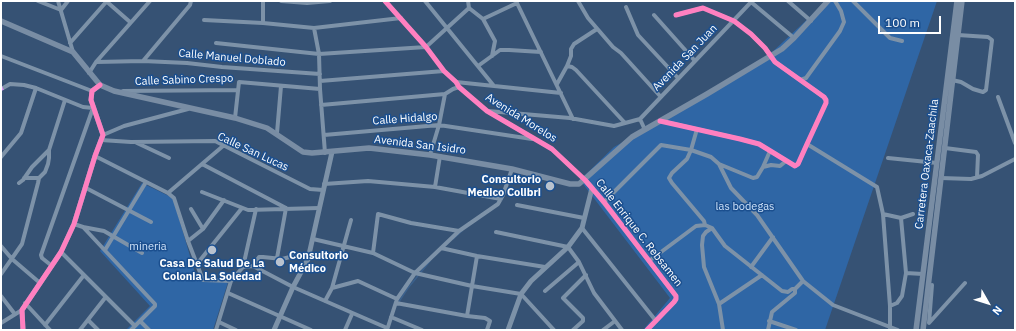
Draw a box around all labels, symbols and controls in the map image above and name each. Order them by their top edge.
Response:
scale bar [880,8,943,34]
text: 100 m [885,15,920,30]
street label: Avenida San Juan [650,22,720,94]
street label: Calle Manuel Doblado [178,47,286,69]
street label: Calle Sabino Crespo [135,72,233,88]
street label: Avenida Morelos [483,91,559,145]
street label: Carretera Oaxaca-Zaachila [912,98,942,230]
street label: Calle Hidalgo [372,110,438,128]
street label: Calle San Lucas [215,130,291,174]
street label: Avenida San Isidro [373,133,467,157]
place label: Consultorio Medico Colibri [467,173,541,199]
street label: Calle Enrique C. Rebsamen [593,177,685,289]
marker: Consultorio Medico Colibri [544,180,556,192]
park label: las bodegas [716,200,774,214]
park label: mineria [129,240,167,254]
marker: Casa De Salud De La Colonia La Soledad [206,244,218,256]
place label: Consultorio Médico [289,249,348,275]
marker: Consultorio Médico [274,256,286,268]
place label: Casa De Salud De La Colonia La Soledad [159,257,265,283]
north arrow [968,283,1008,323]
text: N [989,303,1005,318]

